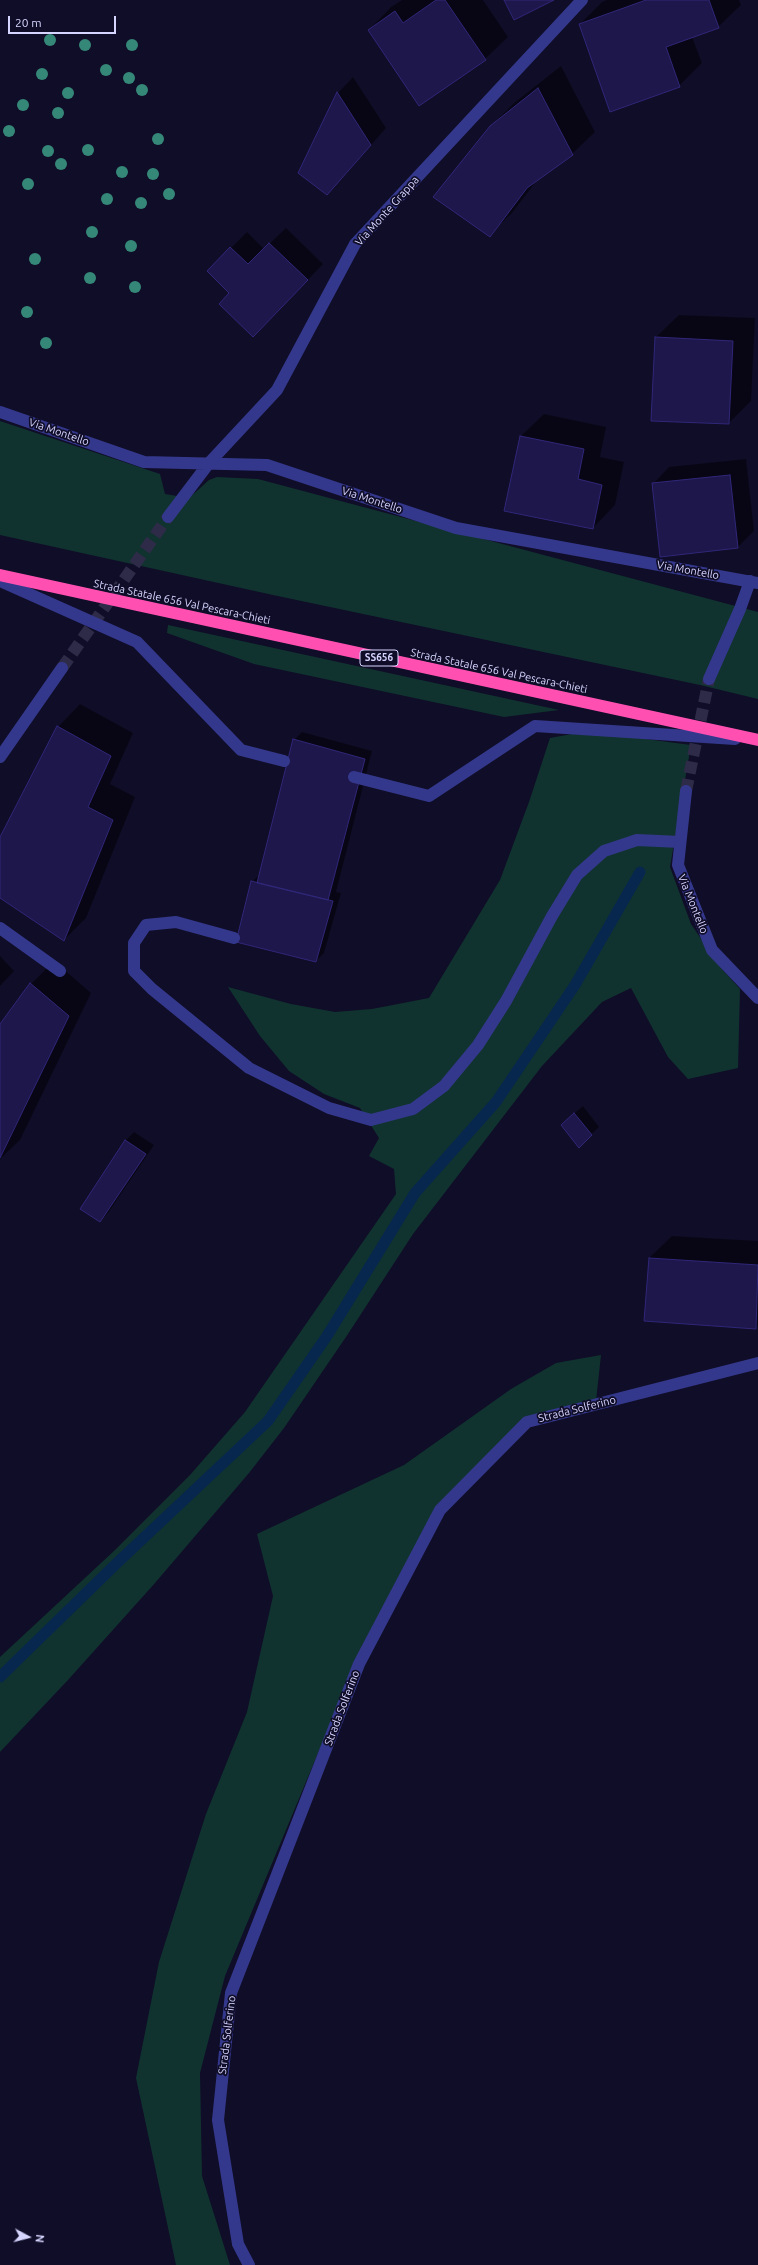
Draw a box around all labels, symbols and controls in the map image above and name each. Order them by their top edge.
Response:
scale bar [10,8,118,34]
text: 20 m [15,16,42,29]
street label: Via Monte Grappa [352,174,422,248]
street label: Via Montello [27,415,91,449]
street label: Via Montello [340,484,404,516]
street label: Via Montello [656,558,720,582]
street label: Strada Statale 656 Val Pescara-Chieti [92,577,272,627]
street label: Strada Statale 656 Val Pescara-Chieti [409,646,589,696]
road number: SS656 [360,650,398,666]
street label: Via Montello [675,872,711,936]
street label: Strada Solferino [537,1393,617,1425]
street label: Strada Solferino [322,1669,362,1747]
street label: Strada Solferino [216,1995,238,2075]
north arrow [8,2217,48,2257]
text: N [33,2234,46,2243]

